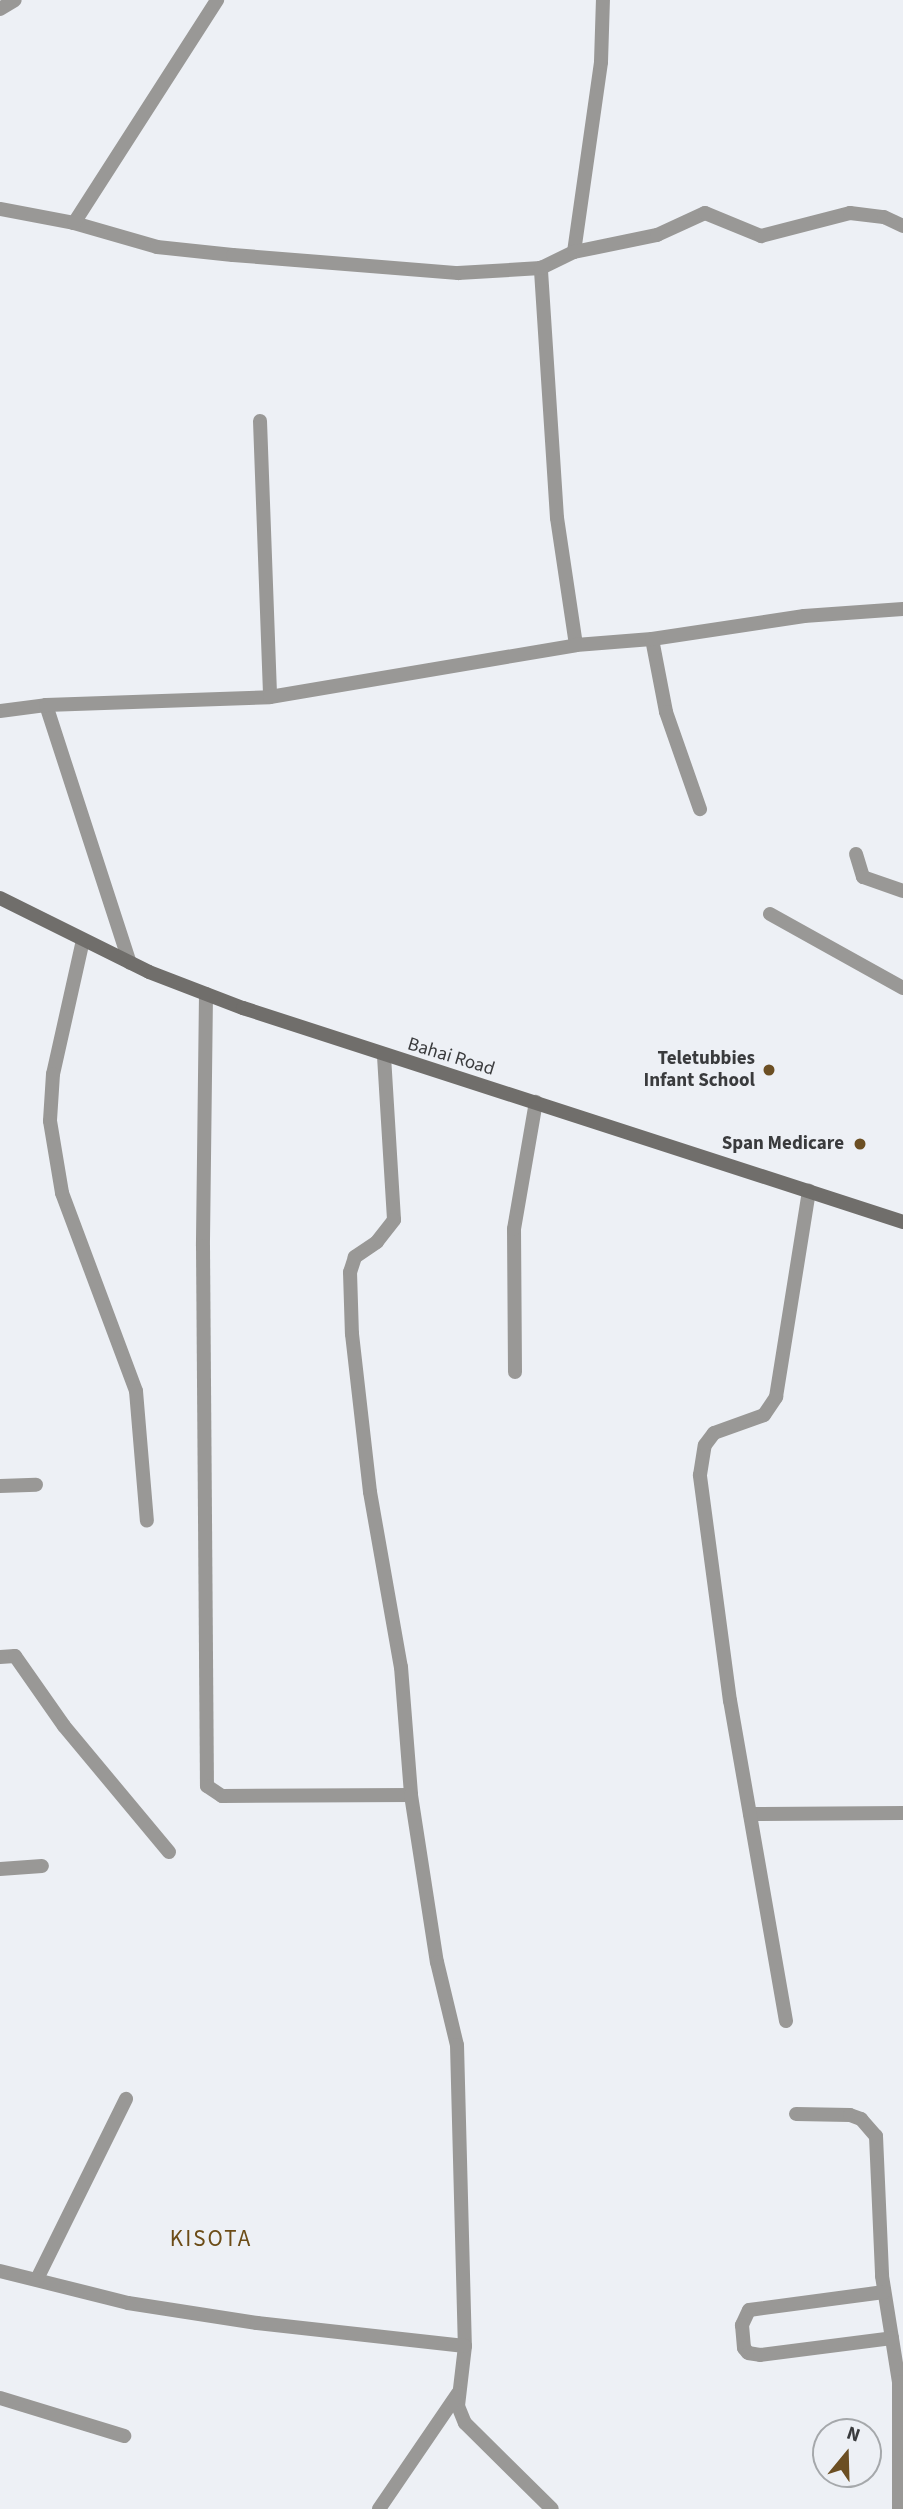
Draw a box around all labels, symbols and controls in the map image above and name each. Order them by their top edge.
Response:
street label: Bahai Road [405,1033,497,1081]
place label: Teletubbies Infant School [644,1048,755,1092]
marker: Teletubbies Infant School [761,1062,777,1078]
place label: Span Medicare [722,1133,844,1155]
marker: Span Medicare [850,1134,870,1154]
district label: KISOTA [171,2225,251,2253]
north arrow [812,2418,882,2488]
text: N [843,2420,864,2449]

